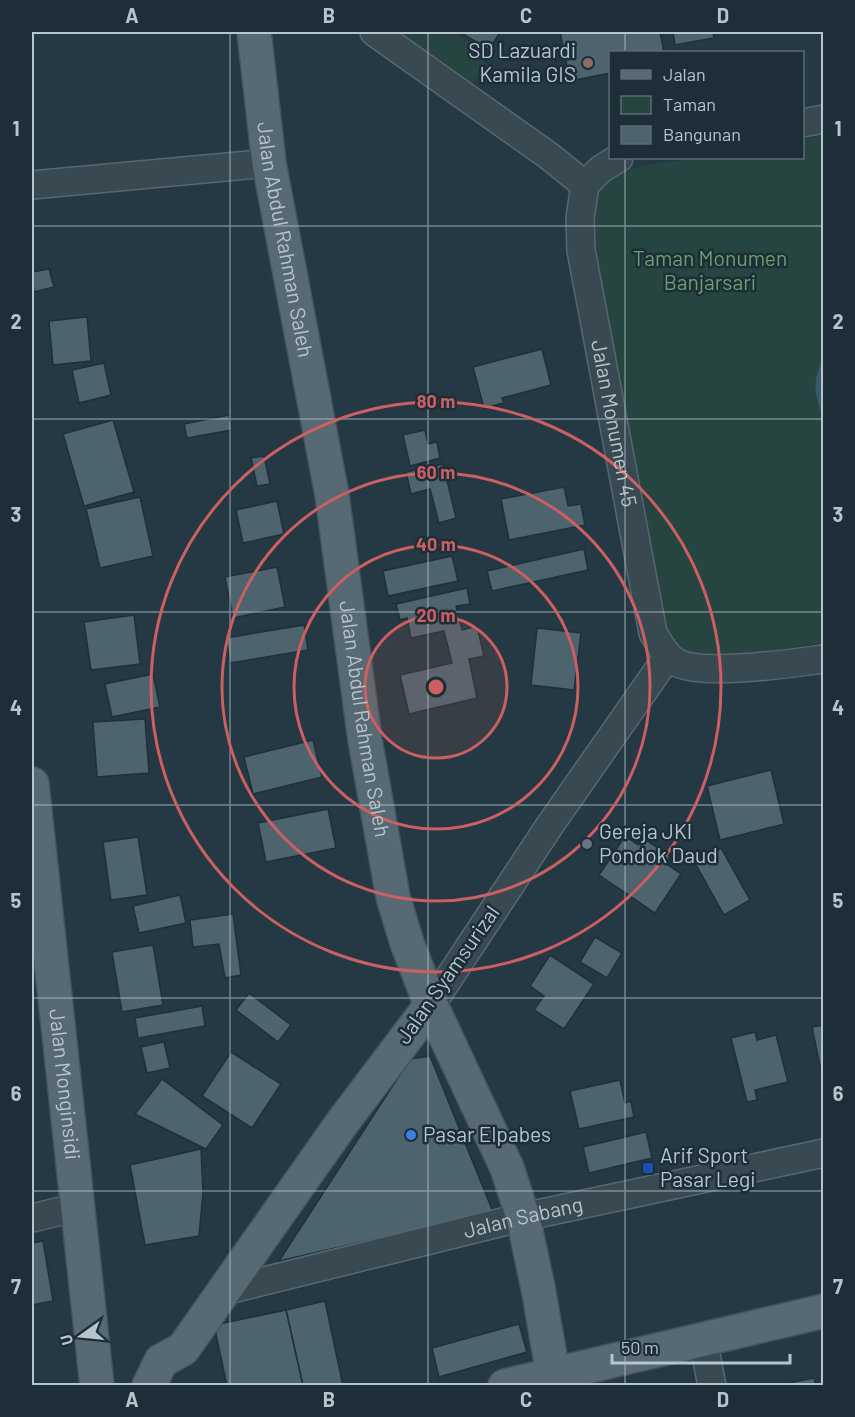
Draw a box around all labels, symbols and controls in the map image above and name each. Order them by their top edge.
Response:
text: A [125,3,139,27]
text: B [323,3,335,27]
text: C [520,3,532,27]
text: D [717,3,729,27]
place label: SD Lazuardi Kamila GIS [468,37,576,86]
legend [609,51,804,159]
marker: SD Lazuardi Kamila GIS [581,56,595,70]
text: Jalan [663,63,706,85]
text: Taman [663,93,716,115]
text: 1 [12,116,20,140]
text: 1 [834,116,842,140]
street label: Jalan Abdul Rahman Saleh [253,120,320,359]
text: Bangunan [663,123,741,145]
park label: Taman Monumen Banjarsari [633,245,787,294]
text: 2 [10,309,22,333]
text: 2 [832,309,844,333]
street label: Jalan Monumen 45 [587,338,643,509]
text: 80 m [417,390,455,412]
text: 60 m [417,461,455,483]
text: 3 [11,502,21,526]
text: 3 [833,502,843,526]
text: 40 m [416,533,456,555]
street label: Jalan Abdul Rahman Saleh [335,599,396,839]
text: 20 m [417,604,455,626]
centre of rings [426,677,446,697]
text: 4 [10,695,22,719]
text: 4 [832,695,844,719]
place label: Gereja JKI Pondok Daud [599,818,718,867]
marker: Gereja JKI Pondok Daud [580,837,594,851]
text: 5 [11,888,22,912]
text: 5 [833,888,844,912]
street label: Jalan Syamsurizal [390,900,504,1048]
street label: Jalan Monginsidi [45,1007,86,1161]
text: 6 [11,1081,22,1105]
text: 6 [833,1081,844,1105]
place label: Pasar Elpabes [423,1121,551,1146]
marker: Pasar Elpabes [404,1128,418,1142]
place label: Arif Sport Pasar Legi [660,1142,756,1191]
marker: Arif Sport Pasar Legi [641,1161,655,1175]
street label: Jalan Sabang [461,1191,585,1242]
text: 7 [11,1274,21,1298]
text: 7 [833,1274,843,1298]
north arrow [51,1306,111,1366]
scale bar [612,1327,790,1365]
text: U [56,1333,77,1347]
text: 50 m [621,1336,659,1358]
text: A [125,1387,139,1411]
text: B [323,1387,335,1411]
text: C [520,1387,532,1411]
text: D [717,1387,729,1411]

